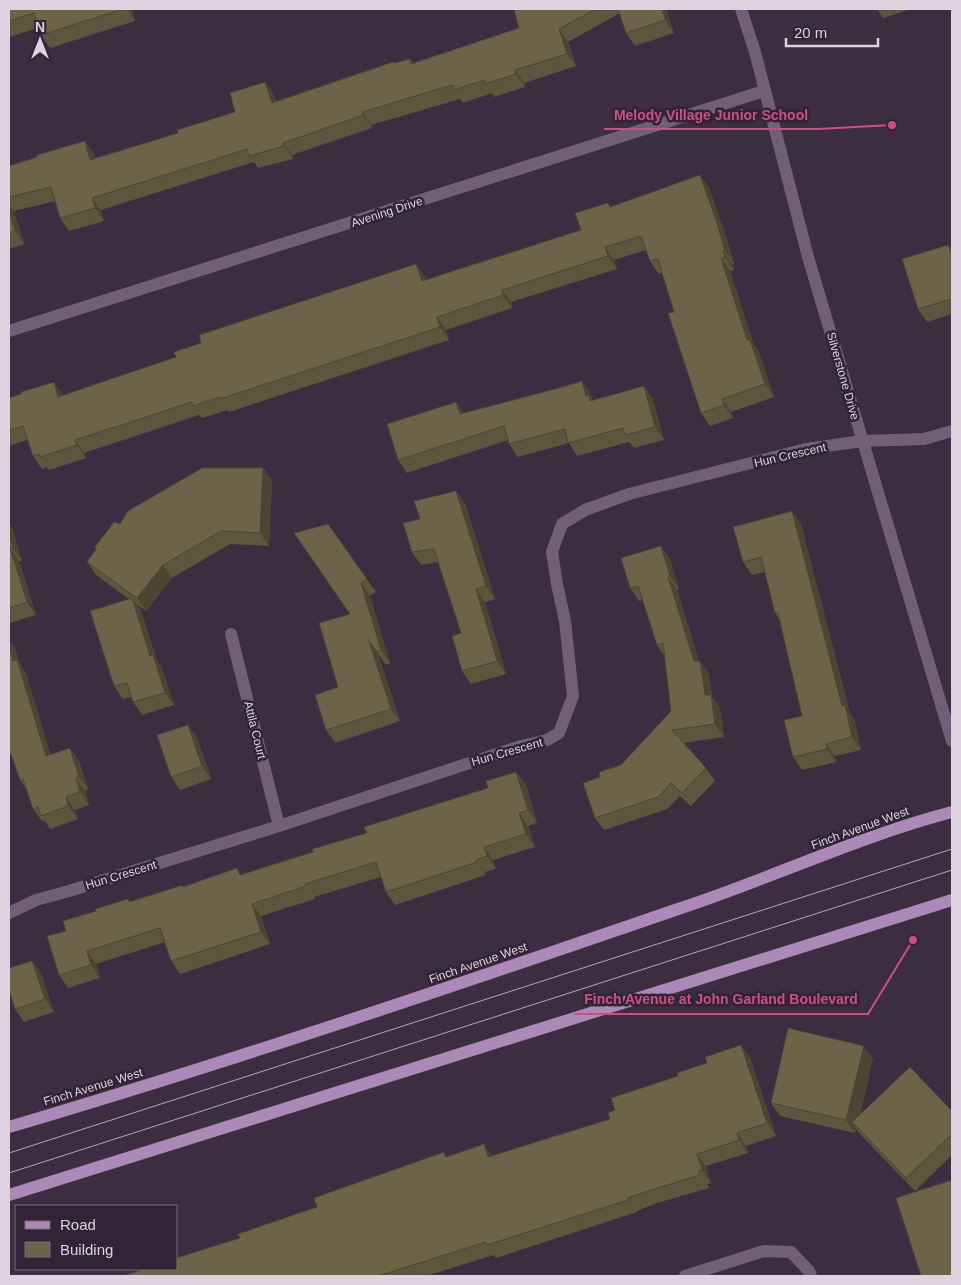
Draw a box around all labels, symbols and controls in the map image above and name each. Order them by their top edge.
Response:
north arrow [15,15,65,65]
scale bar [786,15,878,47]
text: N [35,19,45,35]
text: 20 m [794,24,827,41]
callout: Melody Village Junior School [604,100,818,129]
text: Melody Village Junior School [614,107,808,123]
street label: Avening Drive [349,194,425,230]
street label: Silverstone Drive [824,330,862,422]
street label: Hun Crescent [753,440,828,470]
street label: Attila Court [241,700,269,761]
street label: Hun Crescent [470,735,545,769]
street label: Finch Avenue West [809,804,911,852]
street label: Hun Crescent [84,857,159,892]
street label: Finch Avenue West [427,939,530,986]
callout: Finch Avenue at John Garland Boulevard [574,985,868,1014]
text: Finch Avenue at John Garland Boulevard [584,991,858,1007]
street label: Finch Avenue West [42,1065,145,1109]
legend [15,1205,178,1270]
text: Road [60,1216,96,1233]
text: Building [60,1241,113,1258]

